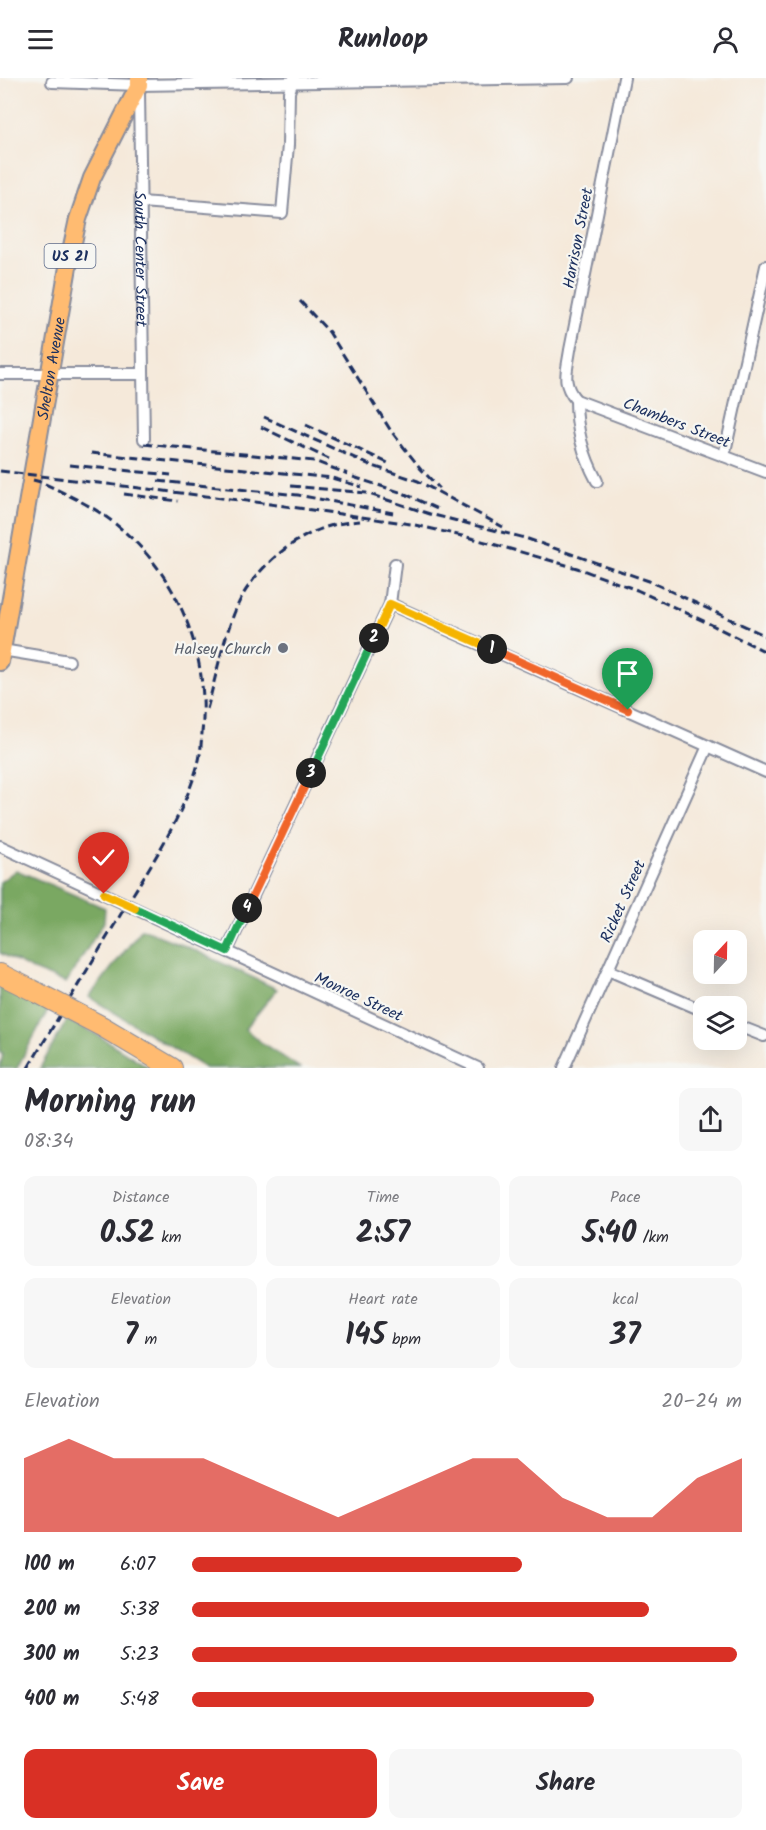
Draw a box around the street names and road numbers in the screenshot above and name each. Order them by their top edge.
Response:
street label: Harrison Street [556,185,601,291]
street label: South Center Street [126,191,153,328]
road number: US 21 [44,244,96,268]
street label: Shelton Avenue [31,315,73,422]
street label: Chambers Street [619,391,734,456]
street label: Ricket Street [594,856,653,947]
street label: Monroe Street [310,966,407,1029]

